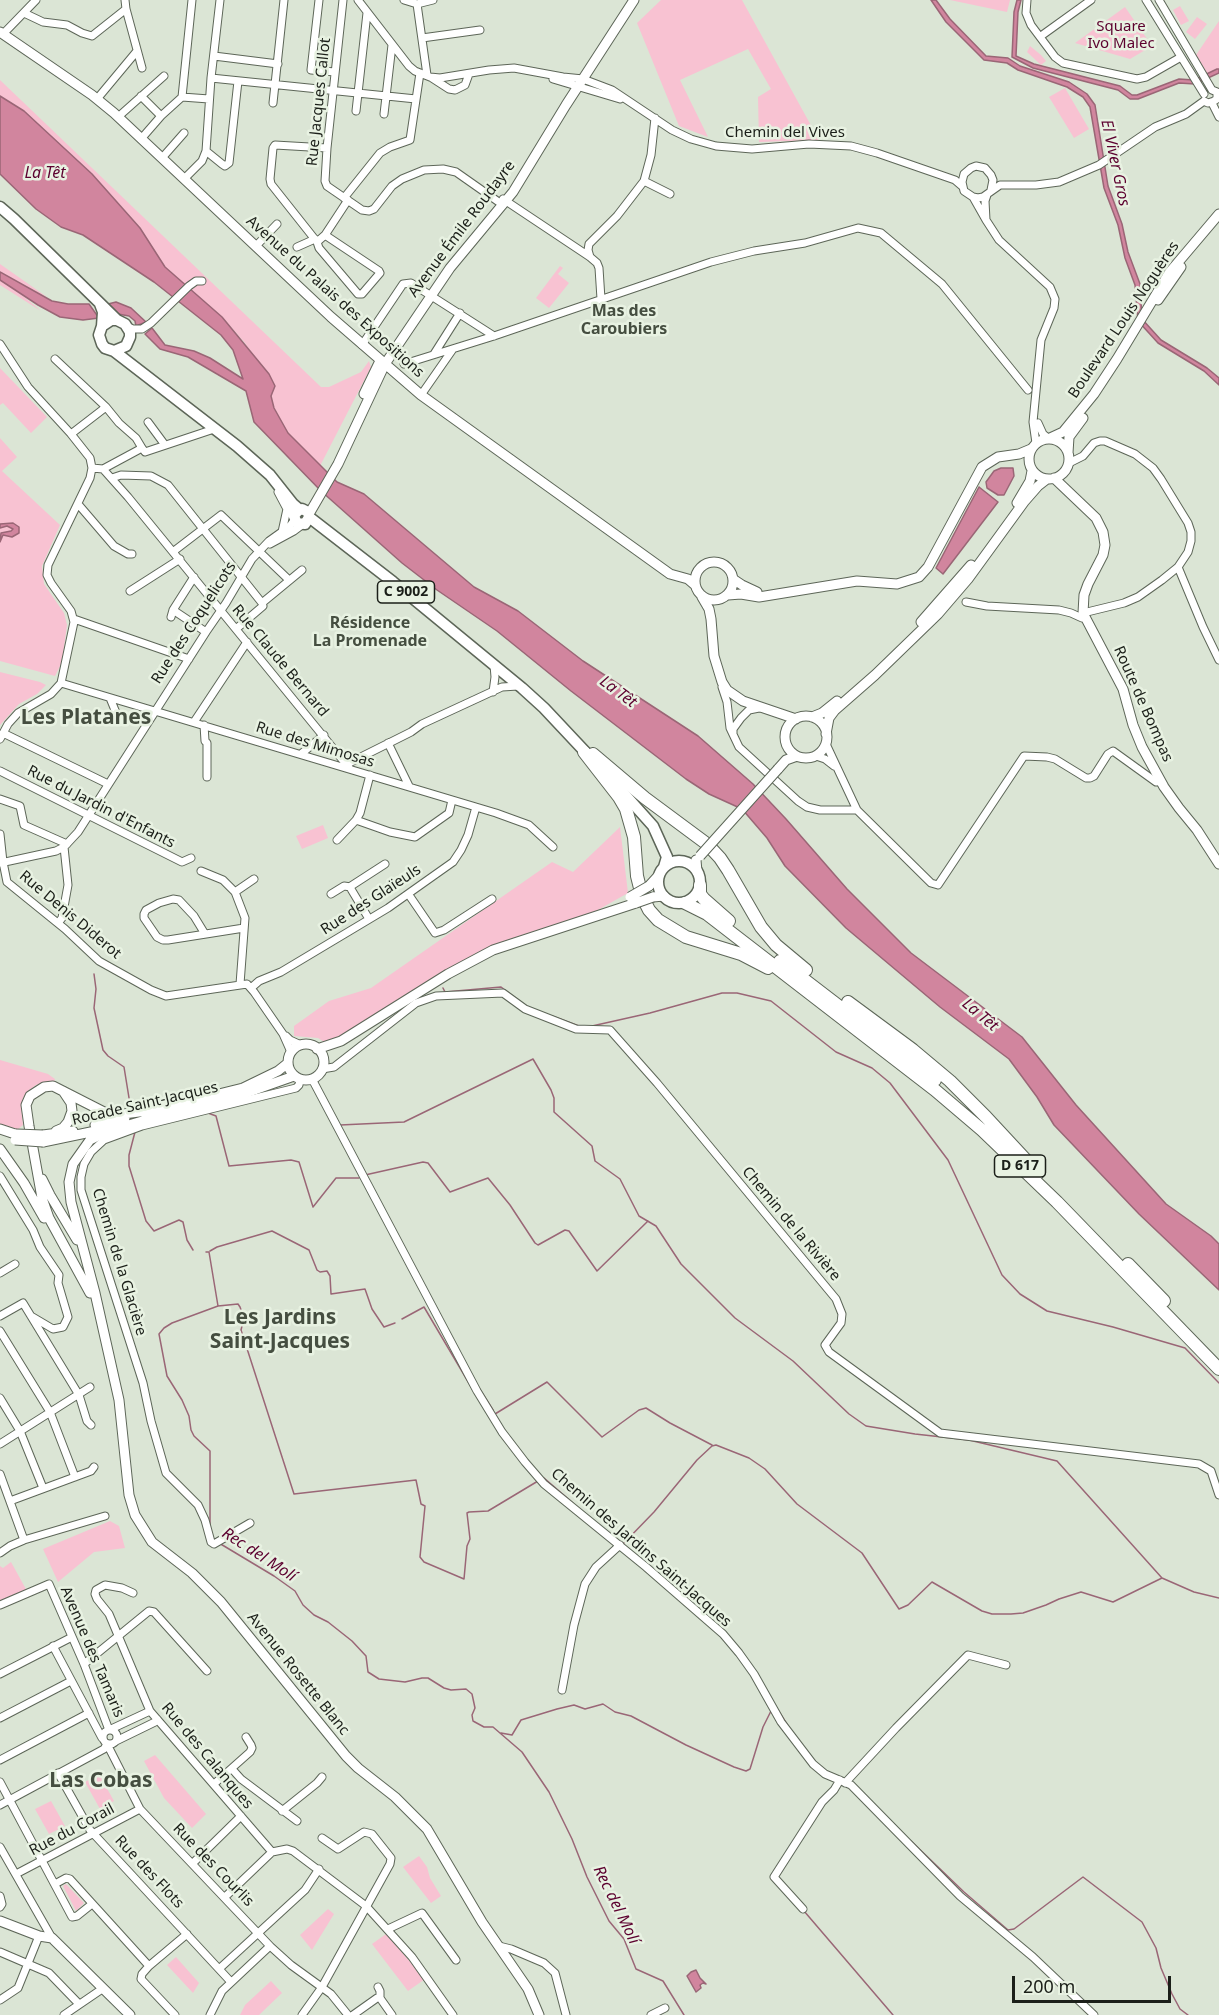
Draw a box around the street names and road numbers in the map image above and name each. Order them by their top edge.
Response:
street label: Rue Jacques Callot [303,37,335,167]
street label: Chemin del Vives [725,124,845,142]
street label: Avenue Émile Roudayre [405,157,519,301]
street label: Avenue du Palais des Expositions [242,212,428,382]
street label: Boulevard Louis Noguères [1065,238,1183,402]
street label: Rue des Coquelicots [148,559,240,687]
road number: C 9002 [378,581,434,603]
street label: Rue Claude Bernard [228,601,332,721]
street label: Route de Bompas [1109,643,1177,765]
street label: Rue des Mimosas [254,718,376,772]
street label: Rue du Jardin d'Enfants [24,762,178,852]
street label: Rue des Glaïeuls [318,861,424,939]
street label: Rue Denis Diderot [15,867,125,963]
street label: Rocade Saint-Jacques [70,1078,220,1130]
road number: D 617 [994,1155,1046,1177]
street label: Chemin de la Rivière [738,1163,844,1285]
street label: Chemin de la Glacière [88,1186,150,1338]
street label: Chemin des Jardins Saint-Jacques [547,1465,735,1631]
street label: Avenue des Tamaris [56,1584,128,1720]
street label: Avenue Rosette Blanc [243,1609,353,1739]
street label: Rue des Calanques [157,1699,257,1813]
street label: Rue du Corail [26,1800,118,1860]
street label: Rue des Courlis [169,1820,257,1910]
street label: Rue des Flots [111,1832,187,1912]

